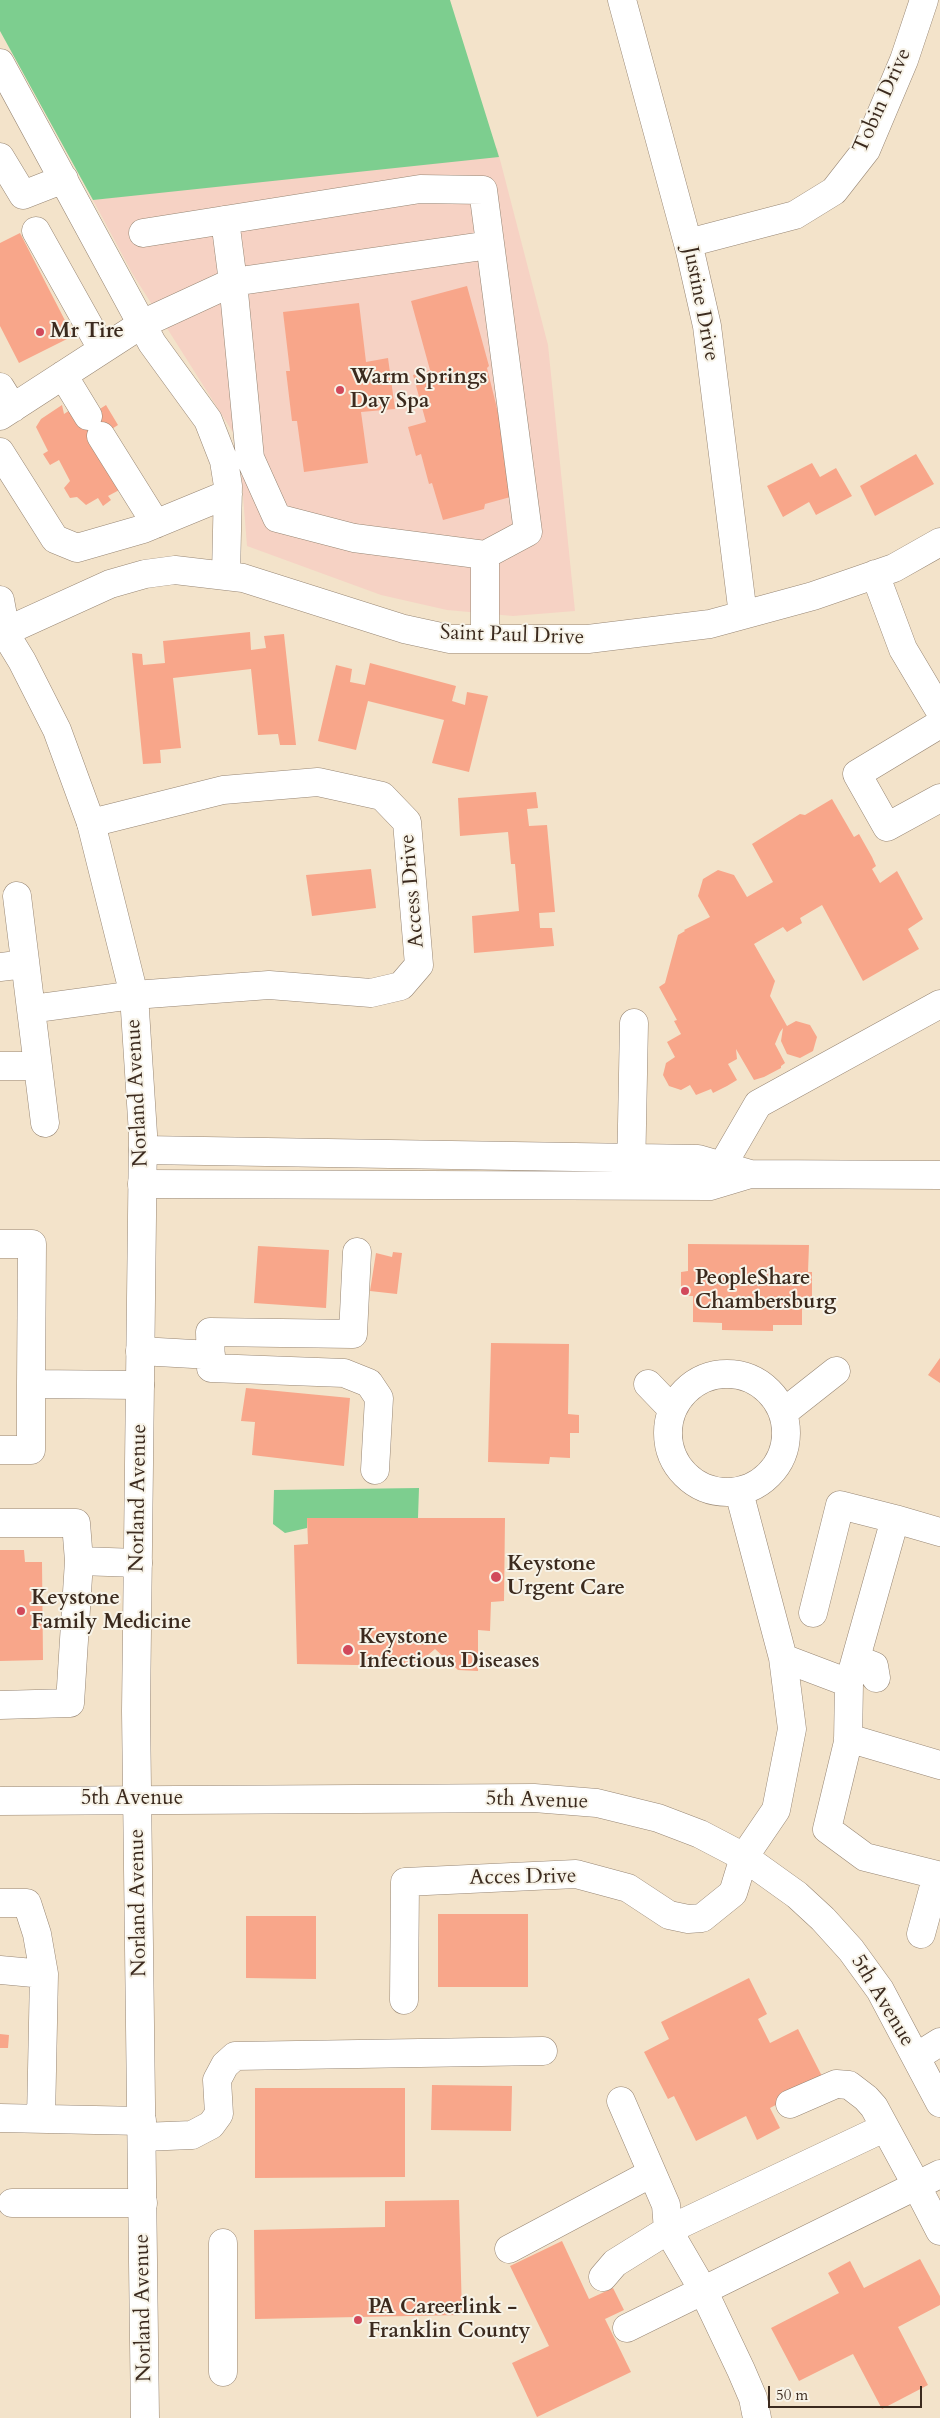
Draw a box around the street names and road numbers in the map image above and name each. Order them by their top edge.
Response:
street label: Tobin Drive [849,45,917,157]
street label: Justine Drive [677,245,723,363]
street label: Saint Paul Drive [439,621,585,651]
street label: Access Drive [395,833,431,949]
street label: Norland Avenue [122,1018,154,1168]
street label: Norland Avenue [125,1424,153,1572]
street label: 5th Avenue [81,1786,183,1812]
street label: 5th Avenue [485,1787,589,1815]
street label: Norland Avenue [125,1829,153,1977]
street label: Acces Drive [469,1864,577,1892]
street label: 5th Avenue [845,1951,919,2051]
street label: Norland Avenue [130,2234,158,2382]

